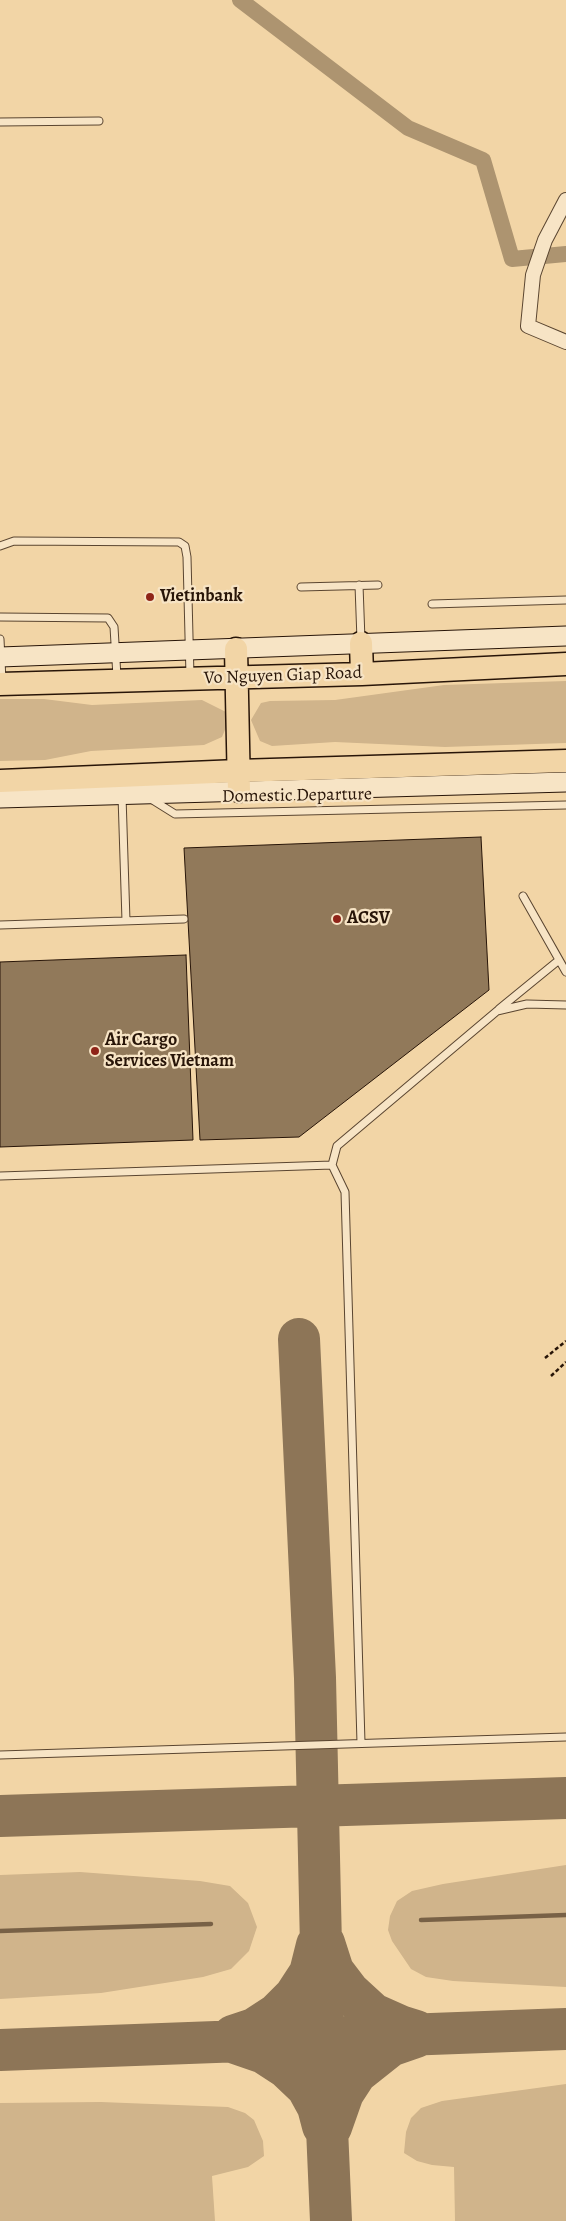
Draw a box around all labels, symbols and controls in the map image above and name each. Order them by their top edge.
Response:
place label: Vietinbank [160,586,243,608]
marker: Vietinbank [144,591,156,603]
street label: Vo Nguyen Giap Road [203,662,363,690]
street label: Domestic Departure [222,784,372,808]
place label: ACSV [347,908,390,930]
marker: ACSV [331,913,343,925]
place label: Air Cargo Services Vietnam [105,1030,234,1072]
marker: Air Cargo Services Vietnam [89,1045,101,1057]

